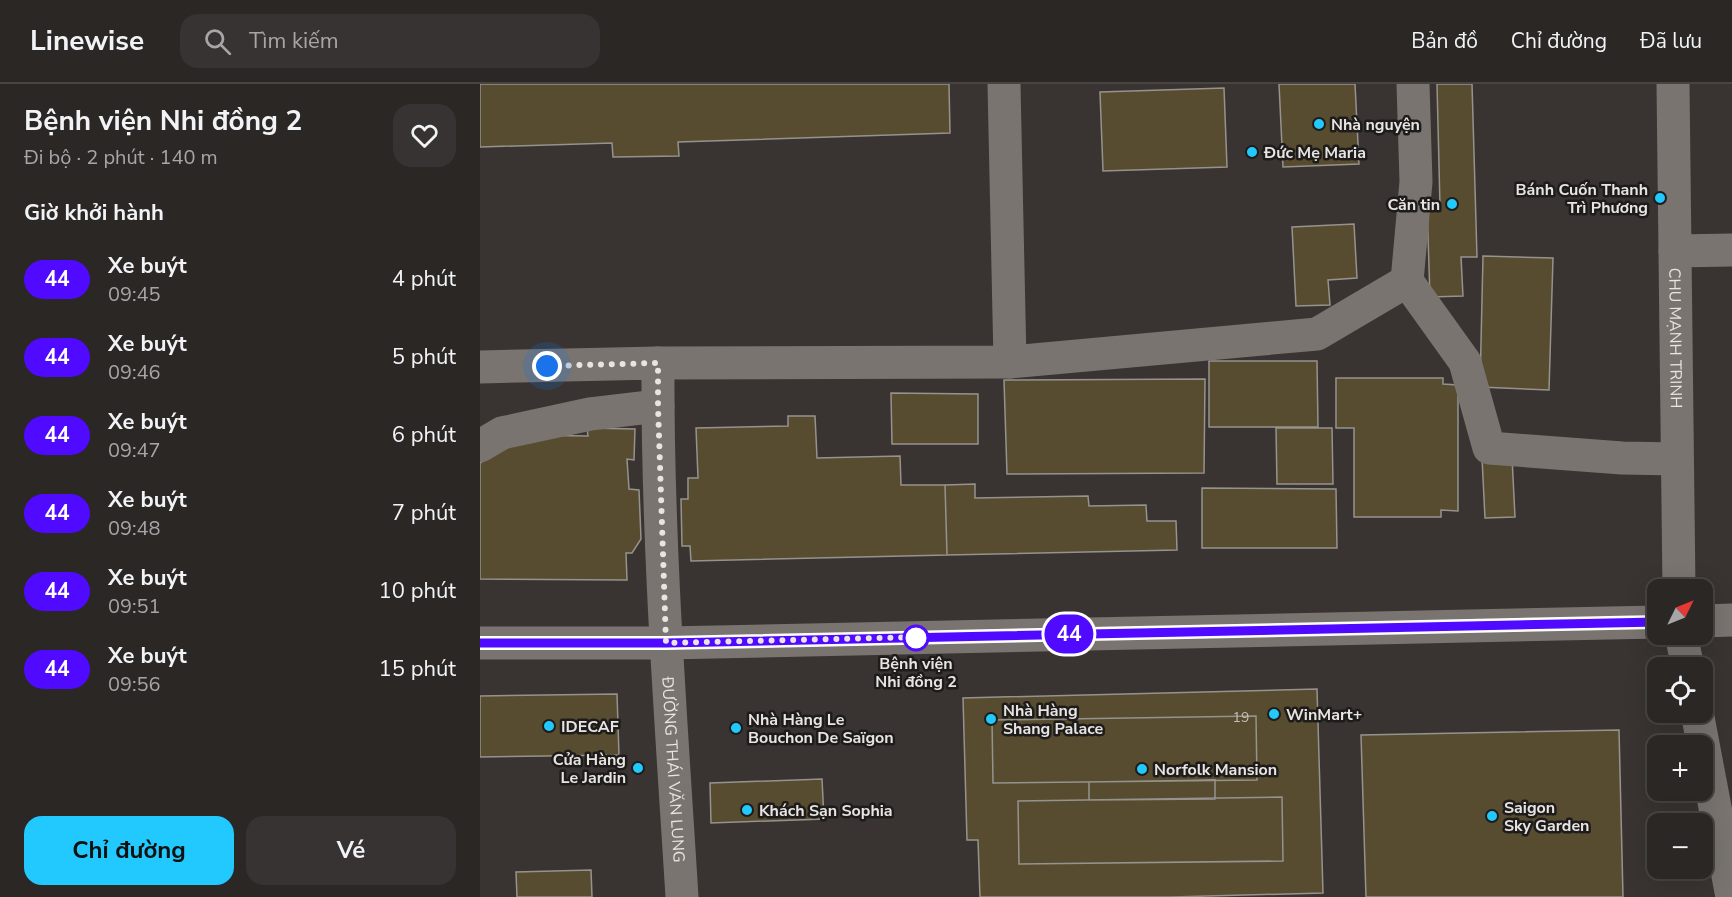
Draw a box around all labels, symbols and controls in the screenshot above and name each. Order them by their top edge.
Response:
search box [180,14,600,68]
text: Linewise [30,22,144,60]
icon: search [201,25,234,58]
text: Tìm kiếm [249,26,339,56]
text: Bản đồ [1411,27,1478,55]
text: Chỉ đường [1511,27,1607,55]
text: Đã lưu [1640,27,1702,55]
text: Bệnh viện Nhi đồng 2 [24,102,302,140]
button: heart [393,104,456,167]
place label: Nhà nguyện [1331,114,1420,136]
marker: Nhà nguyện [1312,117,1326,131]
place label: Đức Mẹ Maria [1263,142,1366,164]
text: Đi bộ · 2 phút · 140 m [24,144,218,171]
marker: Đức Mẹ Maria [1245,145,1259,159]
place label: Bánh Cuốn Thanh Trì Phương [1516,179,1648,219]
marker: Bánh Cuốn Thanh Trì Phương [1653,191,1667,205]
place label: Căn tin [1387,194,1440,216]
marker: Căn tin [1445,197,1459,211]
text: Giờ khởi hành [24,198,164,228]
text: Xe buýt [108,251,187,281]
text: 4 phút [392,264,456,294]
text: 44 [44,265,70,293]
street label: CHU MẠNH TRINH [1663,267,1687,409]
text: 09:45 [108,281,161,308]
text: Xe buýt [108,329,187,359]
text: 5 phút [392,342,456,372]
text: 44 [44,343,70,371]
your location [532,351,562,381]
text: 09:46 [108,359,161,386]
text: Xe buýt [108,407,187,437]
text: 6 phút [392,420,456,450]
text: 44 [44,421,70,449]
text: 09:47 [108,437,161,464]
text: Xe buýt [108,485,187,515]
text: 7 phút [392,498,456,528]
text: 44 [44,499,70,527]
text: 09:48 [108,515,161,542]
text: Xe buýt [108,563,187,593]
text: 10 phút [379,576,456,606]
text: 44 [44,577,70,605]
north arrow [1647,579,1713,645]
map controls [1647,579,1713,879]
text: 09:51 [108,593,161,620]
line badge: 44 [1042,614,1096,654]
text: 44 [1056,620,1082,648]
marker: Bệnh viện Nhi đồng 2 [903,625,929,651]
text: Xe buýt [108,641,187,671]
place label: Bệnh viện Nhi đồng 2 [875,653,957,693]
text: 15 phút [379,654,456,684]
text: 44 [44,655,70,683]
button: locate [1647,657,1713,723]
text: 09:56 [108,671,161,698]
street label: ĐƯỜNG THÁI VĂN LUNG [656,675,690,863]
place label: Nhà Hàng Shang Palace [1003,700,1104,740]
place label: WinMart+ [1286,704,1362,726]
marker: WinMart+ [1267,707,1281,721]
house number: 19 [1233,708,1249,727]
place label: Nhà Hàng Le Bouchon De Saïgon [748,709,894,749]
marker: Nhà Hàng Shang Palace [984,712,998,726]
place label: IDECAF [561,716,619,738]
marker: IDECAF [542,719,556,733]
marker: Nhà Hàng Le Bouchon De Saïgon [729,721,743,735]
button: + [1647,735,1713,801]
place label: Cửa Hàng Le Jardin [553,749,626,789]
place label: Norfolk Mansion [1154,759,1277,781]
marker: Cửa Hàng Le Jardin [631,761,645,775]
marker: Norfolk Mansion [1135,762,1149,776]
place label: Saigon Sky Garden [1504,797,1589,837]
place label: Khách Sạn Sophia [759,800,893,822]
marker: Khách Sạn Sophia [740,803,754,817]
marker: Saigon Sky Garden [1485,809,1499,823]
button: − [1647,813,1713,879]
button: Chỉ đường [24,816,234,885]
button: Vé [246,816,456,885]

